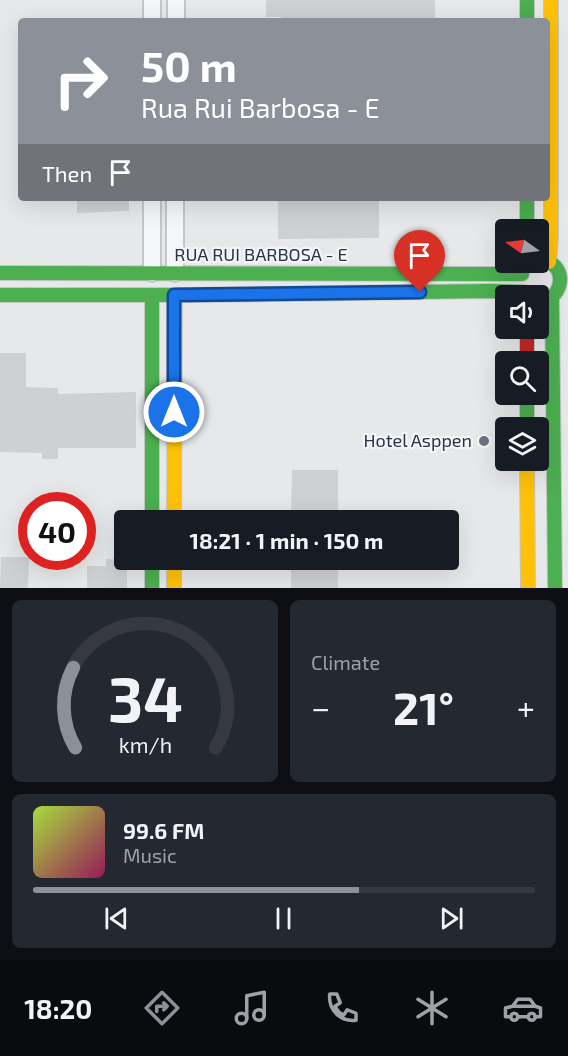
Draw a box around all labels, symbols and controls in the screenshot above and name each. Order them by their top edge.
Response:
text: 50 m [141,40,237,90]
icon: right [42,42,120,120]
text: Rua Rui Barbosa - E [141,91,380,123]
icon: arrive [104,156,137,189]
text: Then [42,160,92,186]
north arrow [495,219,549,273]
map controls [495,219,549,471]
pin [394,230,445,292]
icon: arrive [403,239,436,272]
street label: RUA RUI BARBOSA - E [174,243,348,265]
button: sound [495,285,549,339]
button: search [495,351,549,405]
position arrow [142,380,206,444]
button: layers [495,417,549,471]
place label: Hotel Asppen [363,429,472,451]
marker: Hotel Asppen [477,434,491,448]
speed limit sign: 40 [18,492,96,570]
text: 18:21 · 1 min · 150 m [190,527,383,553]
text: Climate [311,650,380,674]
text: 34 [107,660,183,735]
text: 21° [393,680,454,734]
text: − [311,687,330,727]
text: + [517,687,535,727]
text: km/h [118,732,172,757]
text: 99.6 FM [123,817,204,843]
text: Music [123,843,177,867]
icon: previous [100,902,133,935]
icon: pause [267,902,300,935]
icon: next [435,902,468,935]
icon: directions [141,987,183,1029]
icon: music [231,987,273,1029]
icon: phone [321,987,363,1029]
icon: climate [411,987,453,1029]
icon: car [502,987,544,1029]
text: 18:20 [24,992,92,1024]

